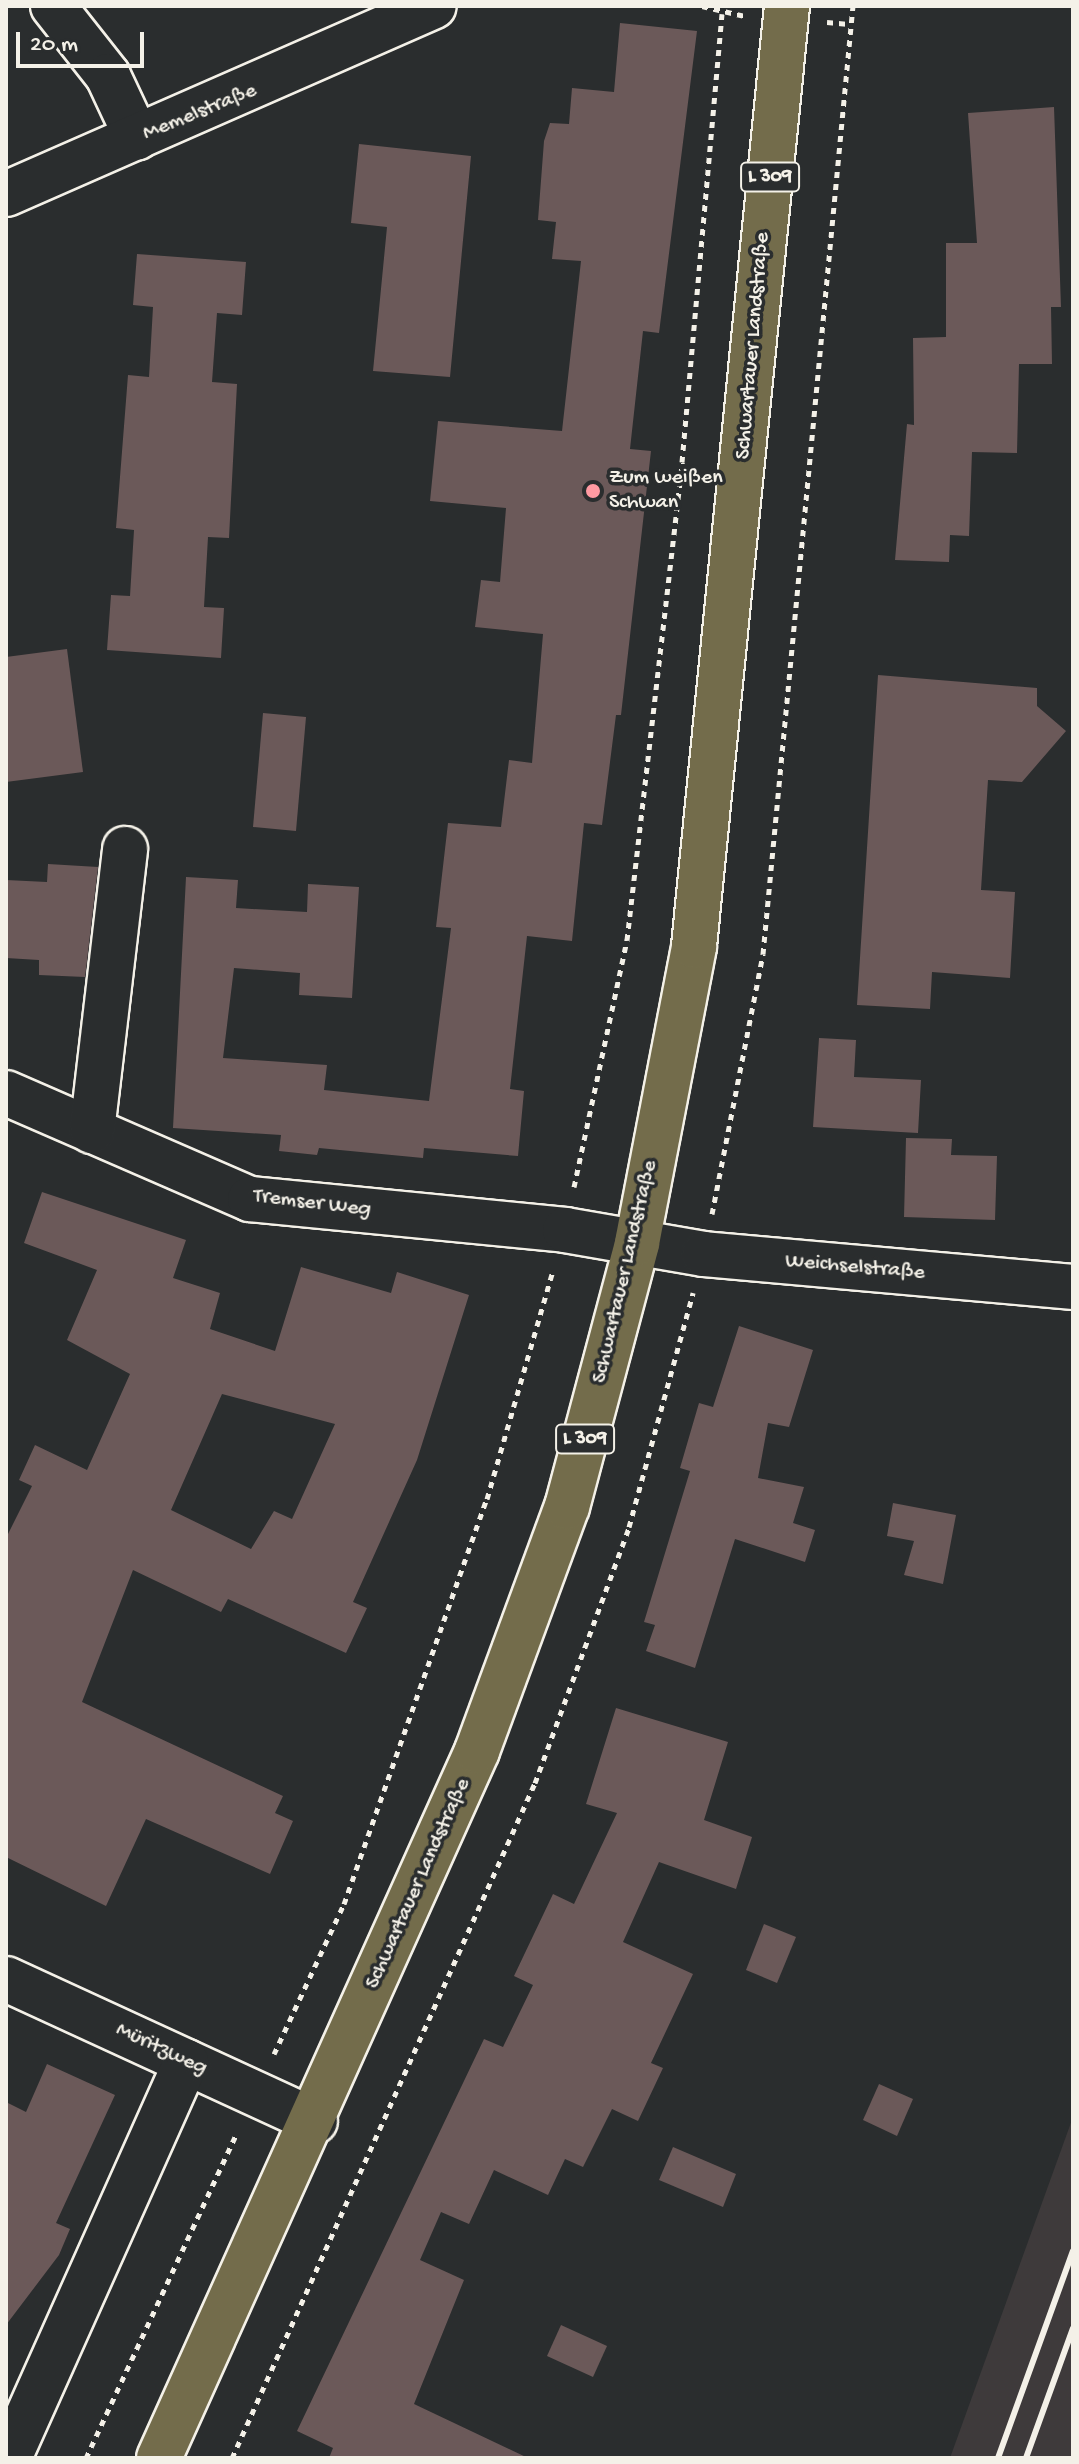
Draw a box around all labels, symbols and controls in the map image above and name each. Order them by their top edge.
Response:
scale bar [20,16,148,66]
text: 20 m [30,31,78,60]
street label: Memelstraße [139,78,261,148]
road number: L 309 [740,161,800,193]
street label: Schwartauer Landstraße [731,231,777,461]
place label: Zum weißen Schwan [609,465,723,516]
marker: Zum weißen Schwan [584,482,602,500]
street label: Schwartauer Landstraße [588,1158,664,1386]
street label: Tremser Weg [252,1184,372,1224]
street label: Weichselstraße [784,1249,926,1287]
road number: L 309 [555,1423,615,1455]
street label: Schwartauer Landstraße [361,1775,477,1993]
street label: Müritzweg [111,2017,211,2083]

